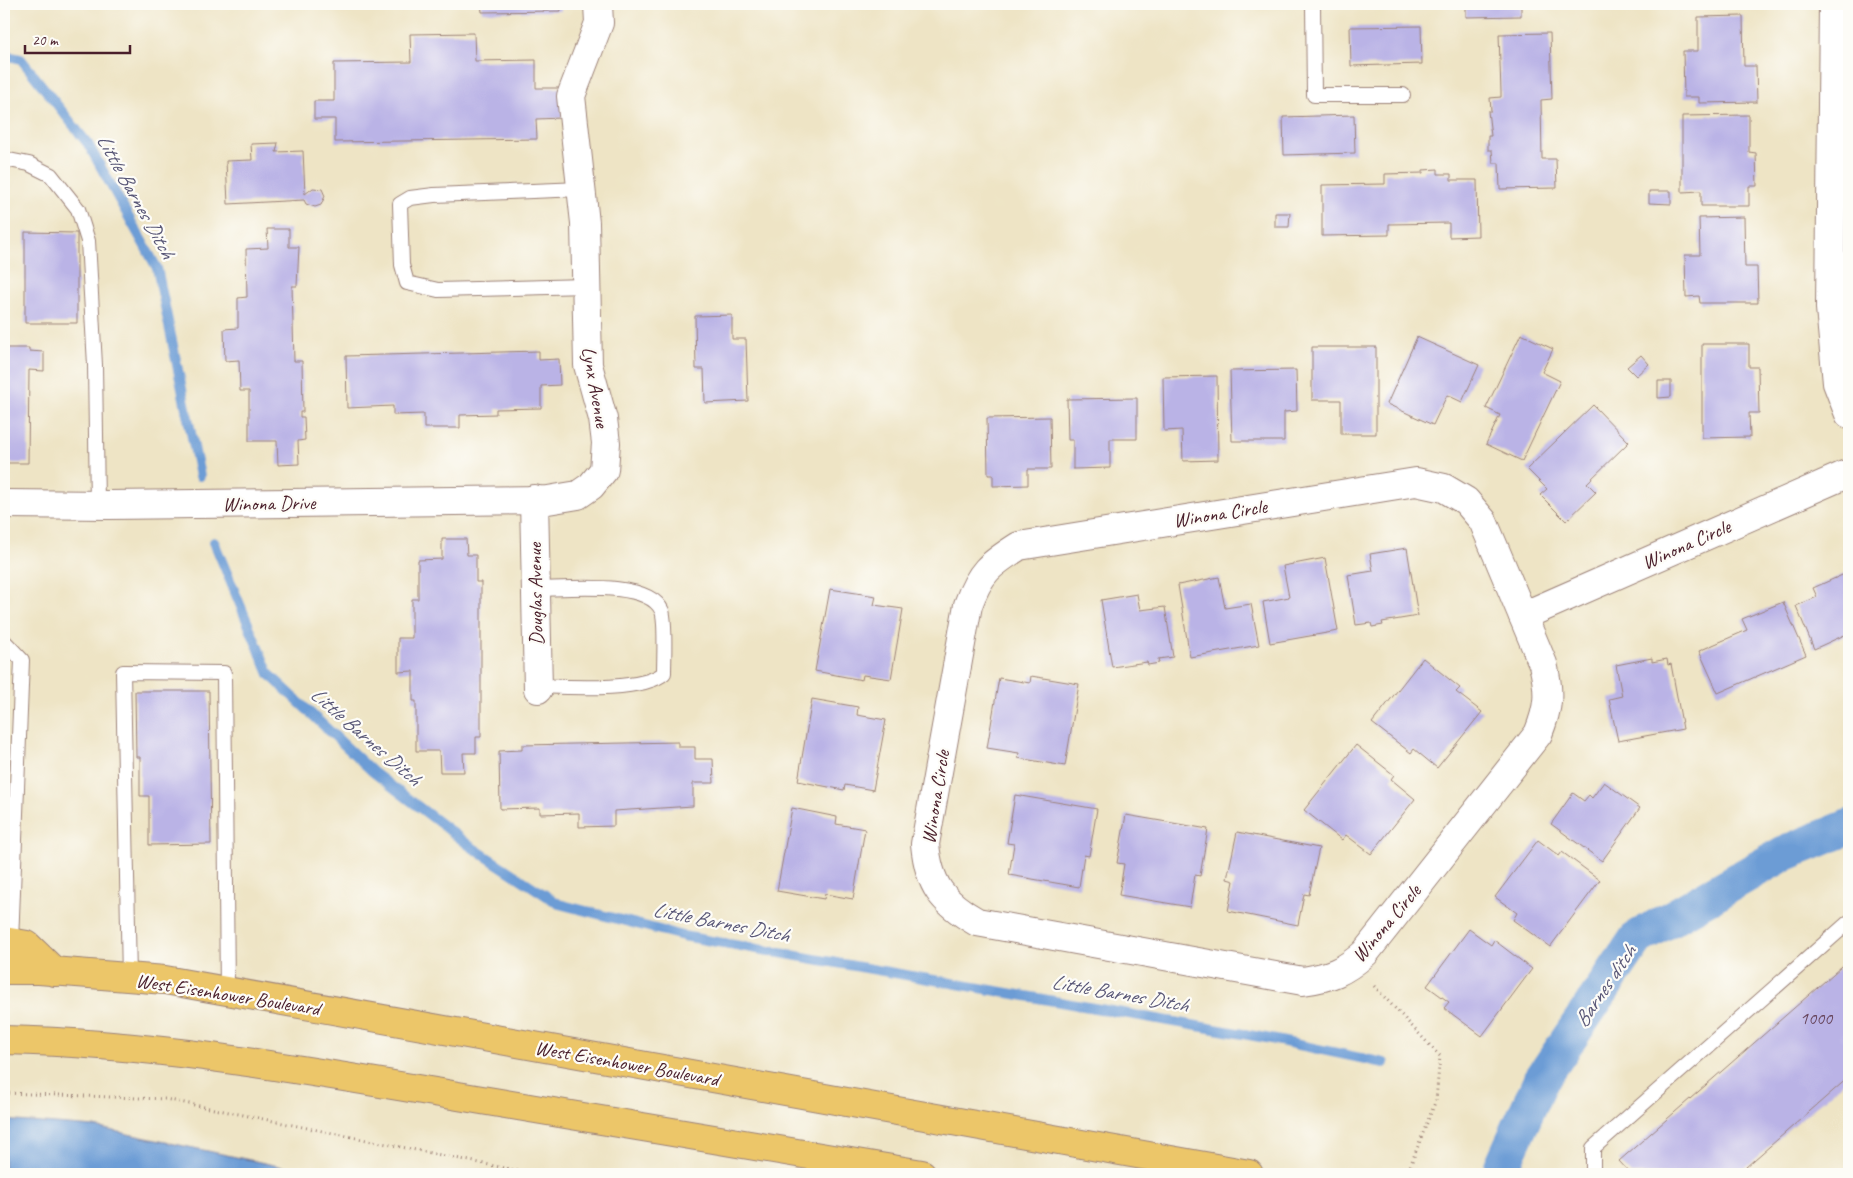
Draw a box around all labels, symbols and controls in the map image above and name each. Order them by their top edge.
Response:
scale bar [25,22,130,54]
text: 20 m [32,31,59,50]
water label: Little Barnes Ditch [91,129,182,264]
street label: Lynx Avenue [576,345,615,431]
street label: Winona Drive [222,490,317,517]
street label: Winona Circle [1172,494,1270,533]
street label: Winona Circle [1638,513,1736,575]
street label: Douglas Avenue [522,541,549,645]
water label: Little Barnes Ditch [305,681,428,792]
street label: Winona Circle [916,747,955,846]
street label: Winona Circle [1347,878,1427,967]
water label: Little Barnes Ditch [651,896,793,948]
water label: Barnes ditch [1568,938,1643,1032]
street label: West Eisenhower Boulevard [134,968,325,1022]
water label: Little Barnes Ditch [1050,968,1192,1018]
house number: 1000 [1800,1007,1834,1029]
street label: West Eisenhower Boulevard [533,1035,724,1092]

